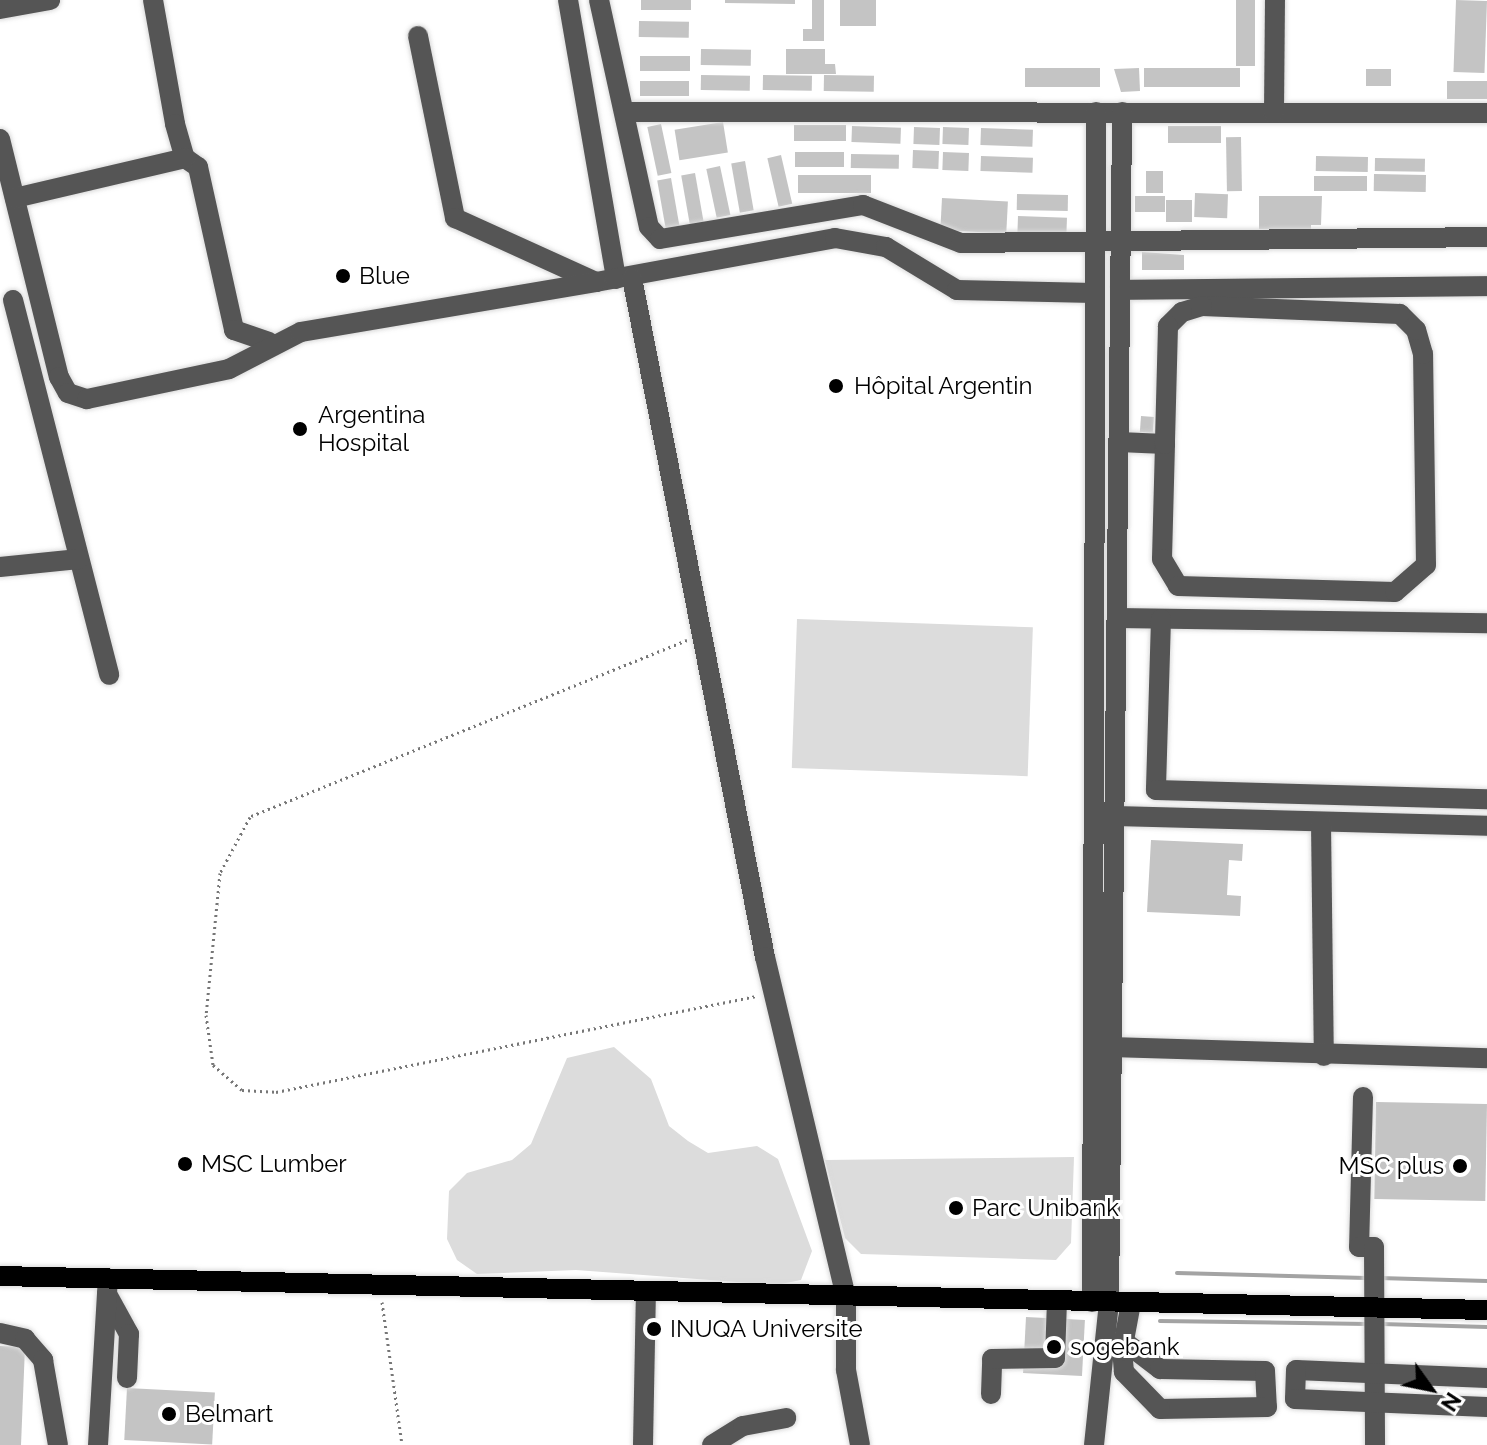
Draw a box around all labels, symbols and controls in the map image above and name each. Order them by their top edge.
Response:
place label: Blue [359,262,410,290]
marker: Blue [334,267,352,285]
place label: Hôpital Argentin [854,372,1034,400]
marker: Hôpital Argentin [825,375,847,397]
place label: Argentina Hospital [318,401,425,457]
marker: Argentina Hospital [289,418,311,440]
place label: MSC Lumber [201,1150,347,1178]
place label: MSC plus [1339,1152,1444,1180]
marker: MSC Lumber [176,1155,194,1173]
marker: MSC plus [1451,1157,1469,1175]
place label: Parc Unibank [972,1194,1119,1222]
marker: Parc Unibank [947,1199,965,1217]
place label: INUQA Universite [670,1315,863,1343]
marker: INUQA Universite [645,1320,663,1338]
place label: sogebank [1070,1333,1179,1361]
marker: sogebank [1045,1338,1063,1356]
north arrow [1391,1349,1471,1429]
text: N [1436,1388,1467,1416]
place label: Belmart [185,1400,273,1428]
marker: Belmart [160,1405,178,1423]

